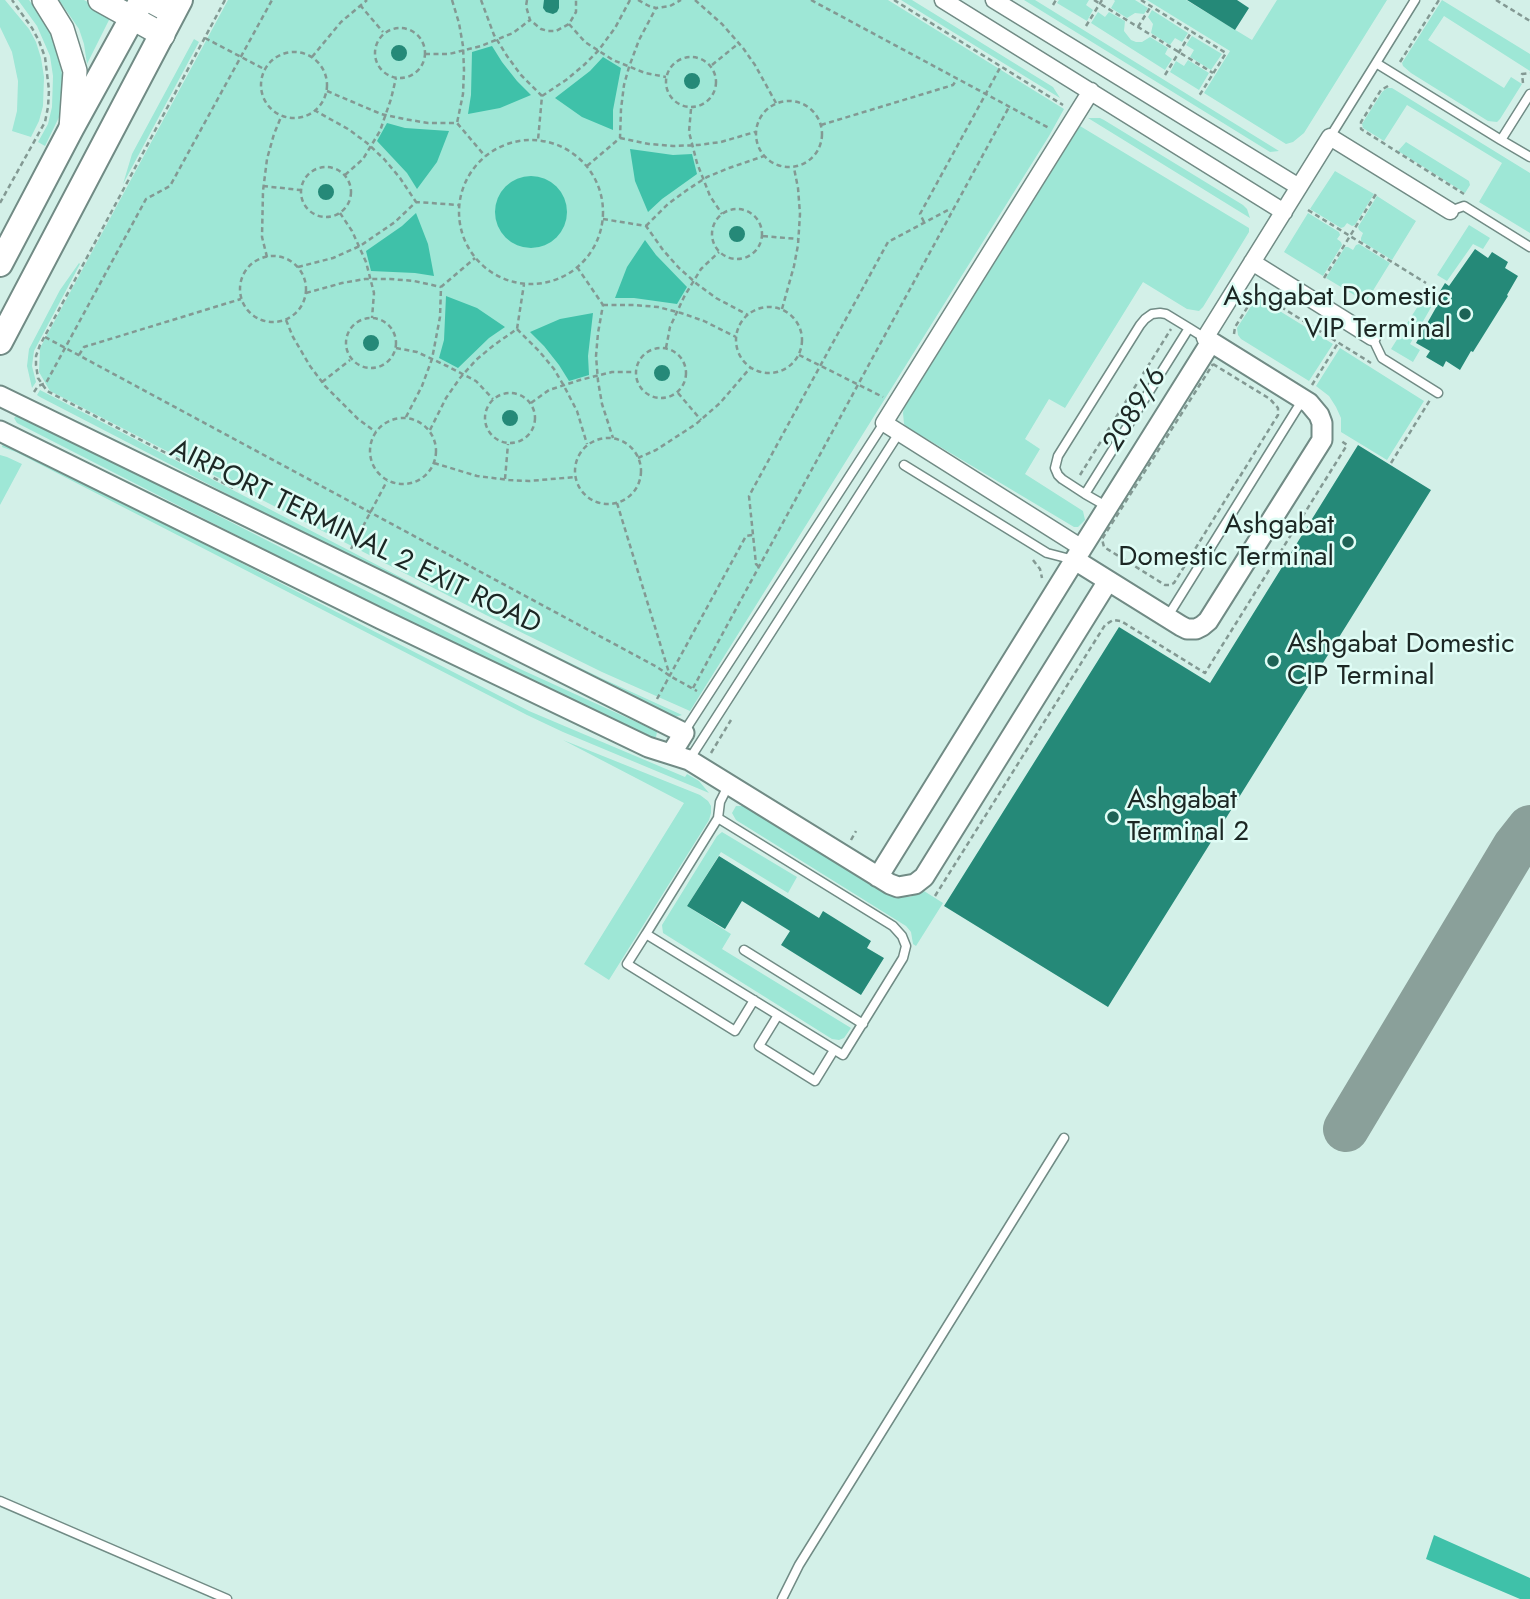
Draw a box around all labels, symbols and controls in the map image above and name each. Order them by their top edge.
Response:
place label: Ashgabat Domestic VIP Terminal [1223,281,1451,347]
marker: Ashgabat Domestic VIP Terminal [1457,306,1473,322]
street label: 2089/6 [1097,362,1175,458]
street label: AIRPORT TERMINAL 2 EXIT ROAD [164,433,546,643]
place label: Ashgabat Domestic Terminal [1118,509,1334,575]
marker: Ashgabat Domestic Terminal [1340,534,1356,550]
place label: Ashgabat Domestic CIP Terminal [1287,628,1515,694]
marker: Ashgabat Domestic CIP Terminal [1265,653,1281,669]
place label: Ashgabat Terminal 2 [1127,784,1249,850]
marker: Ashgabat Terminal 2 [1105,809,1121,825]

